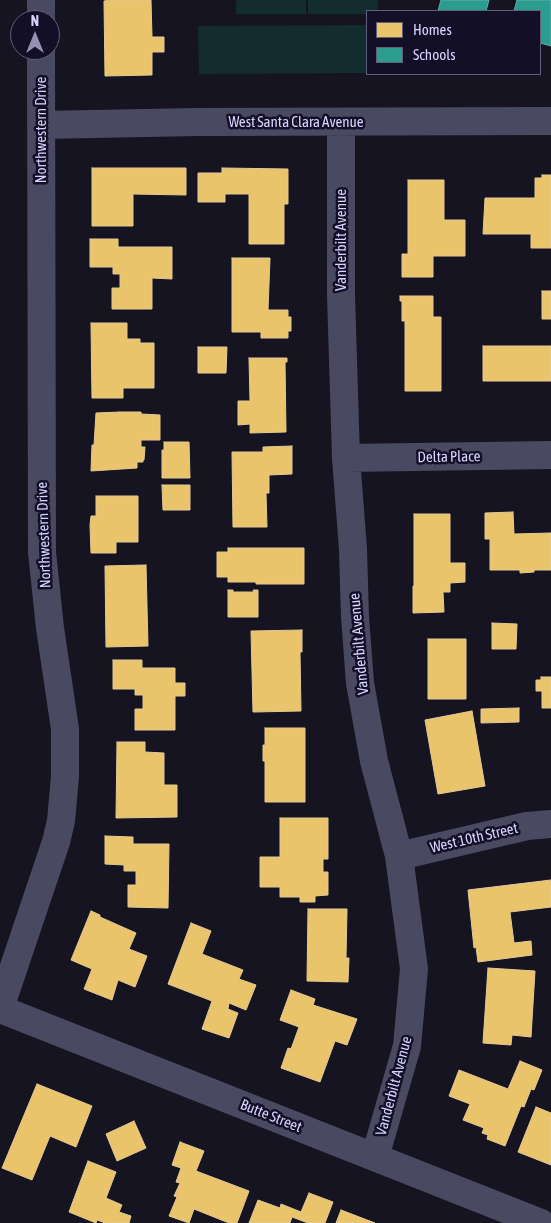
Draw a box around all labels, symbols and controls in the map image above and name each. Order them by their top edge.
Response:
north arrow [10,10,60,60]
legend [366,10,541,75]
text: N [31,13,39,29]
text: Homes [413,21,452,38]
text: Schools [413,46,456,63]
street label: Northwestern Drive [32,77,50,183]
street label: West Santa Clara Avenue [228,113,364,131]
street label: Vanderbilt Avenue [332,189,350,291]
street label: Delta Place [417,447,481,467]
street label: Northwestern Drive [33,481,55,589]
street label: Vanderbilt Avenue [346,592,372,696]
street label: West 10th Street [428,819,520,857]
street label: Vanderbilt Avenue [372,1034,416,1138]
street label: Butte Street [238,1096,304,1136]

